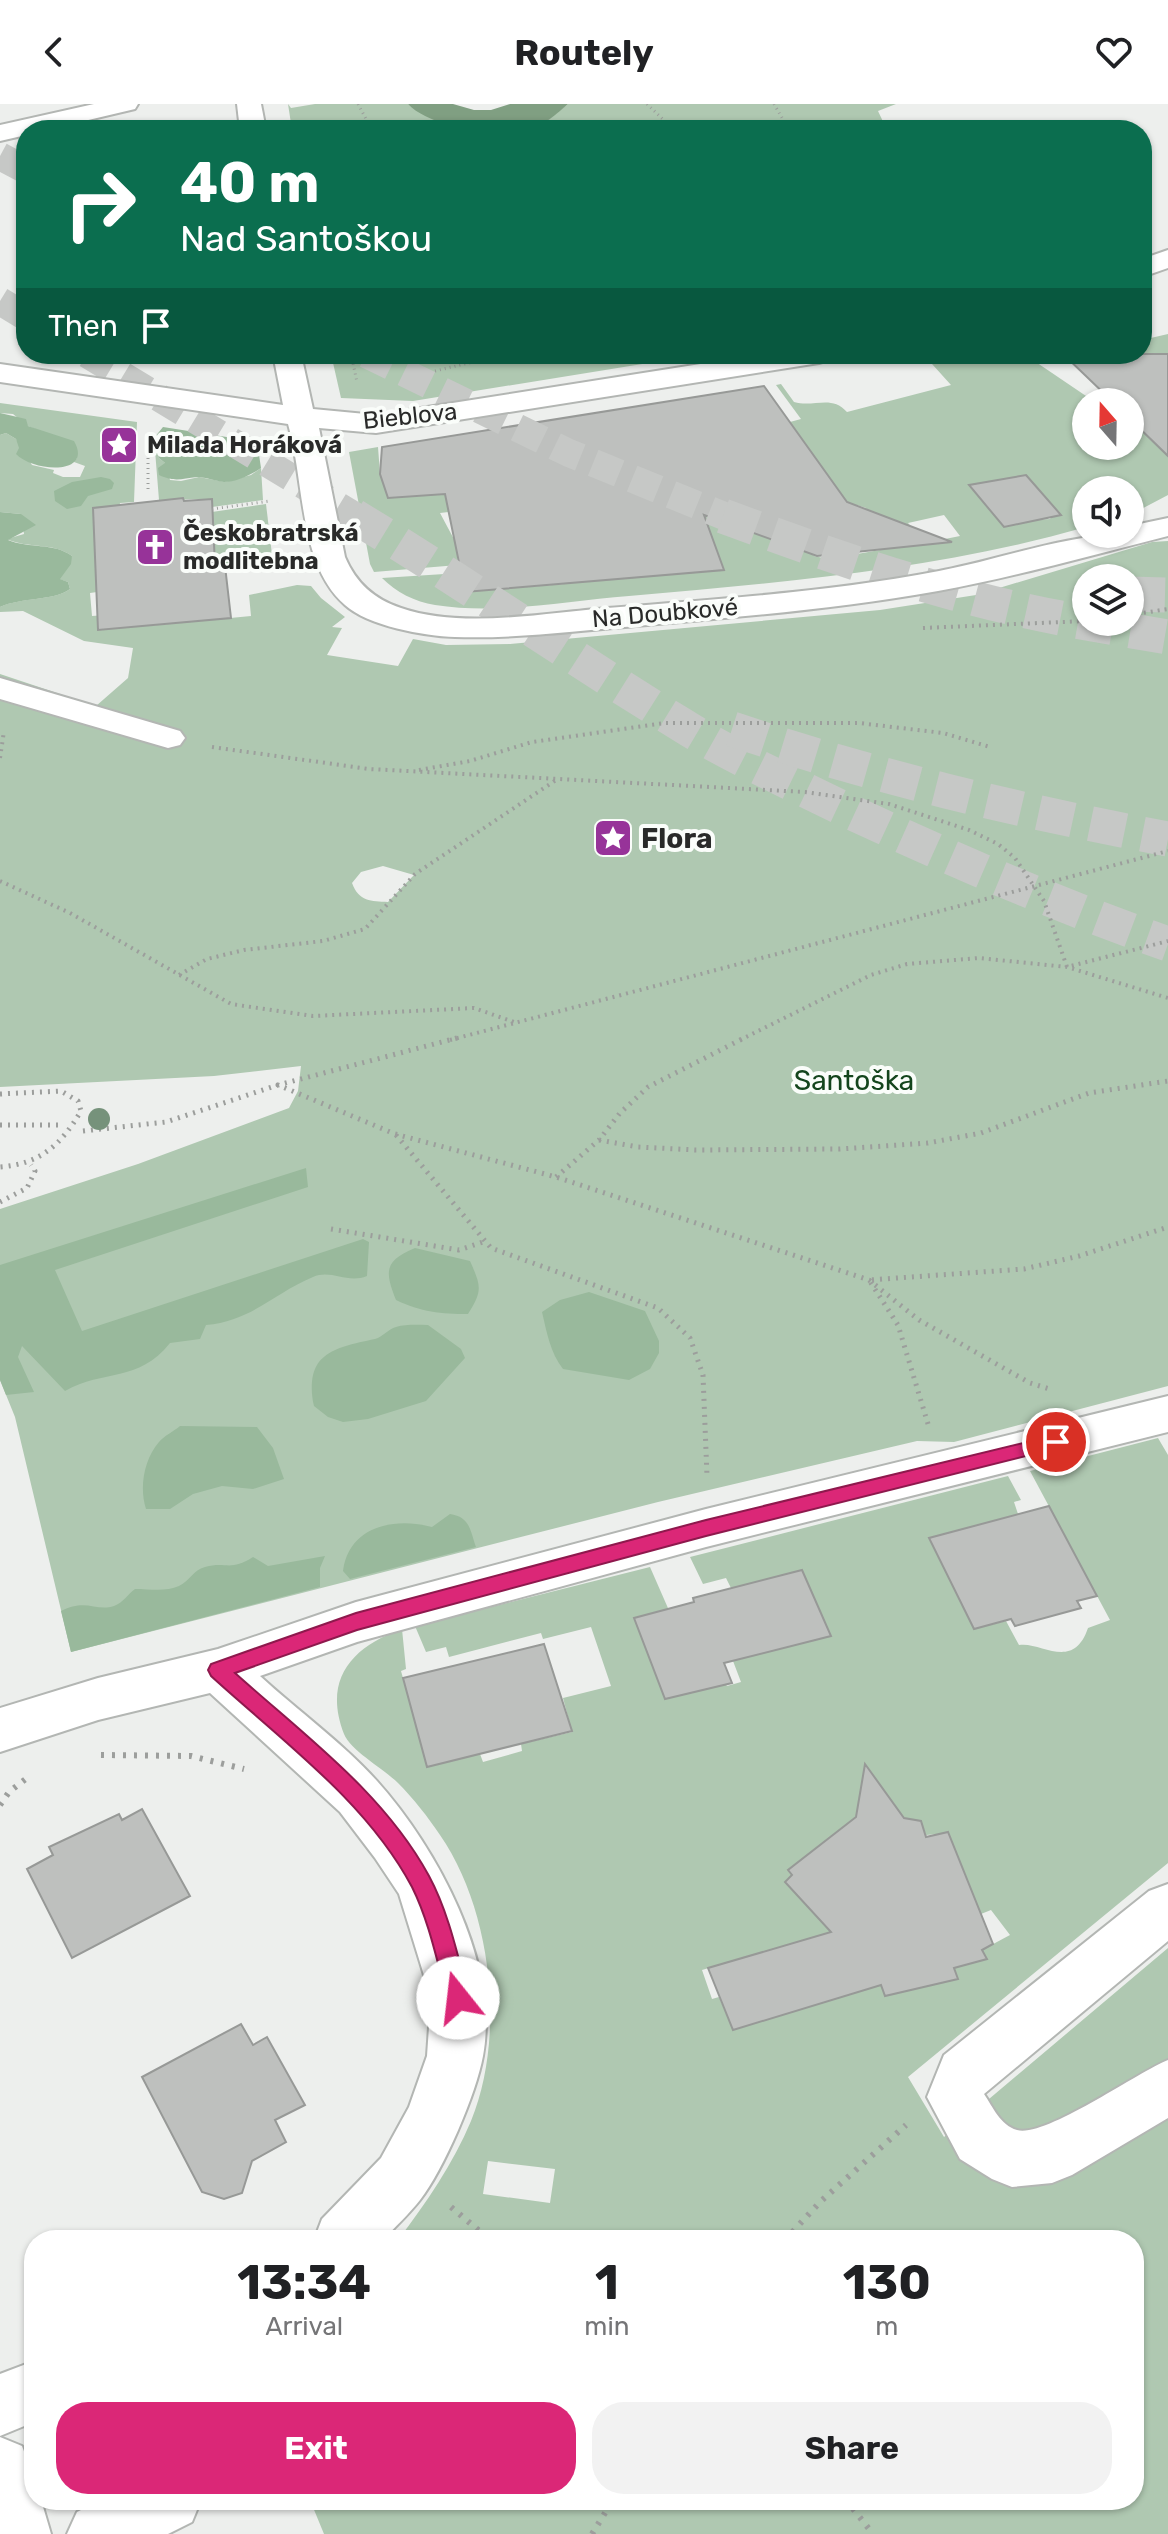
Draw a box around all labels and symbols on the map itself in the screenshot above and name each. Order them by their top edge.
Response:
north arrow [1072,388,1144,460]
street label: Bieblova [361,397,459,435]
place icon: Milada Horáková [98,424,140,466]
place label: Milada Horáková [147,431,342,459]
place label: Českobratrská modlitebna [183,518,359,575]
church icon: Českobratrská modlitebna [134,526,176,568]
street label: Na Doubkové [591,593,739,633]
place icon: Flora [592,817,634,859]
place label: Flora [641,822,712,855]
park label: Santoška [794,1064,914,1097]
pin [1022,1408,1090,1476]
position arrow [416,1956,500,2040]

